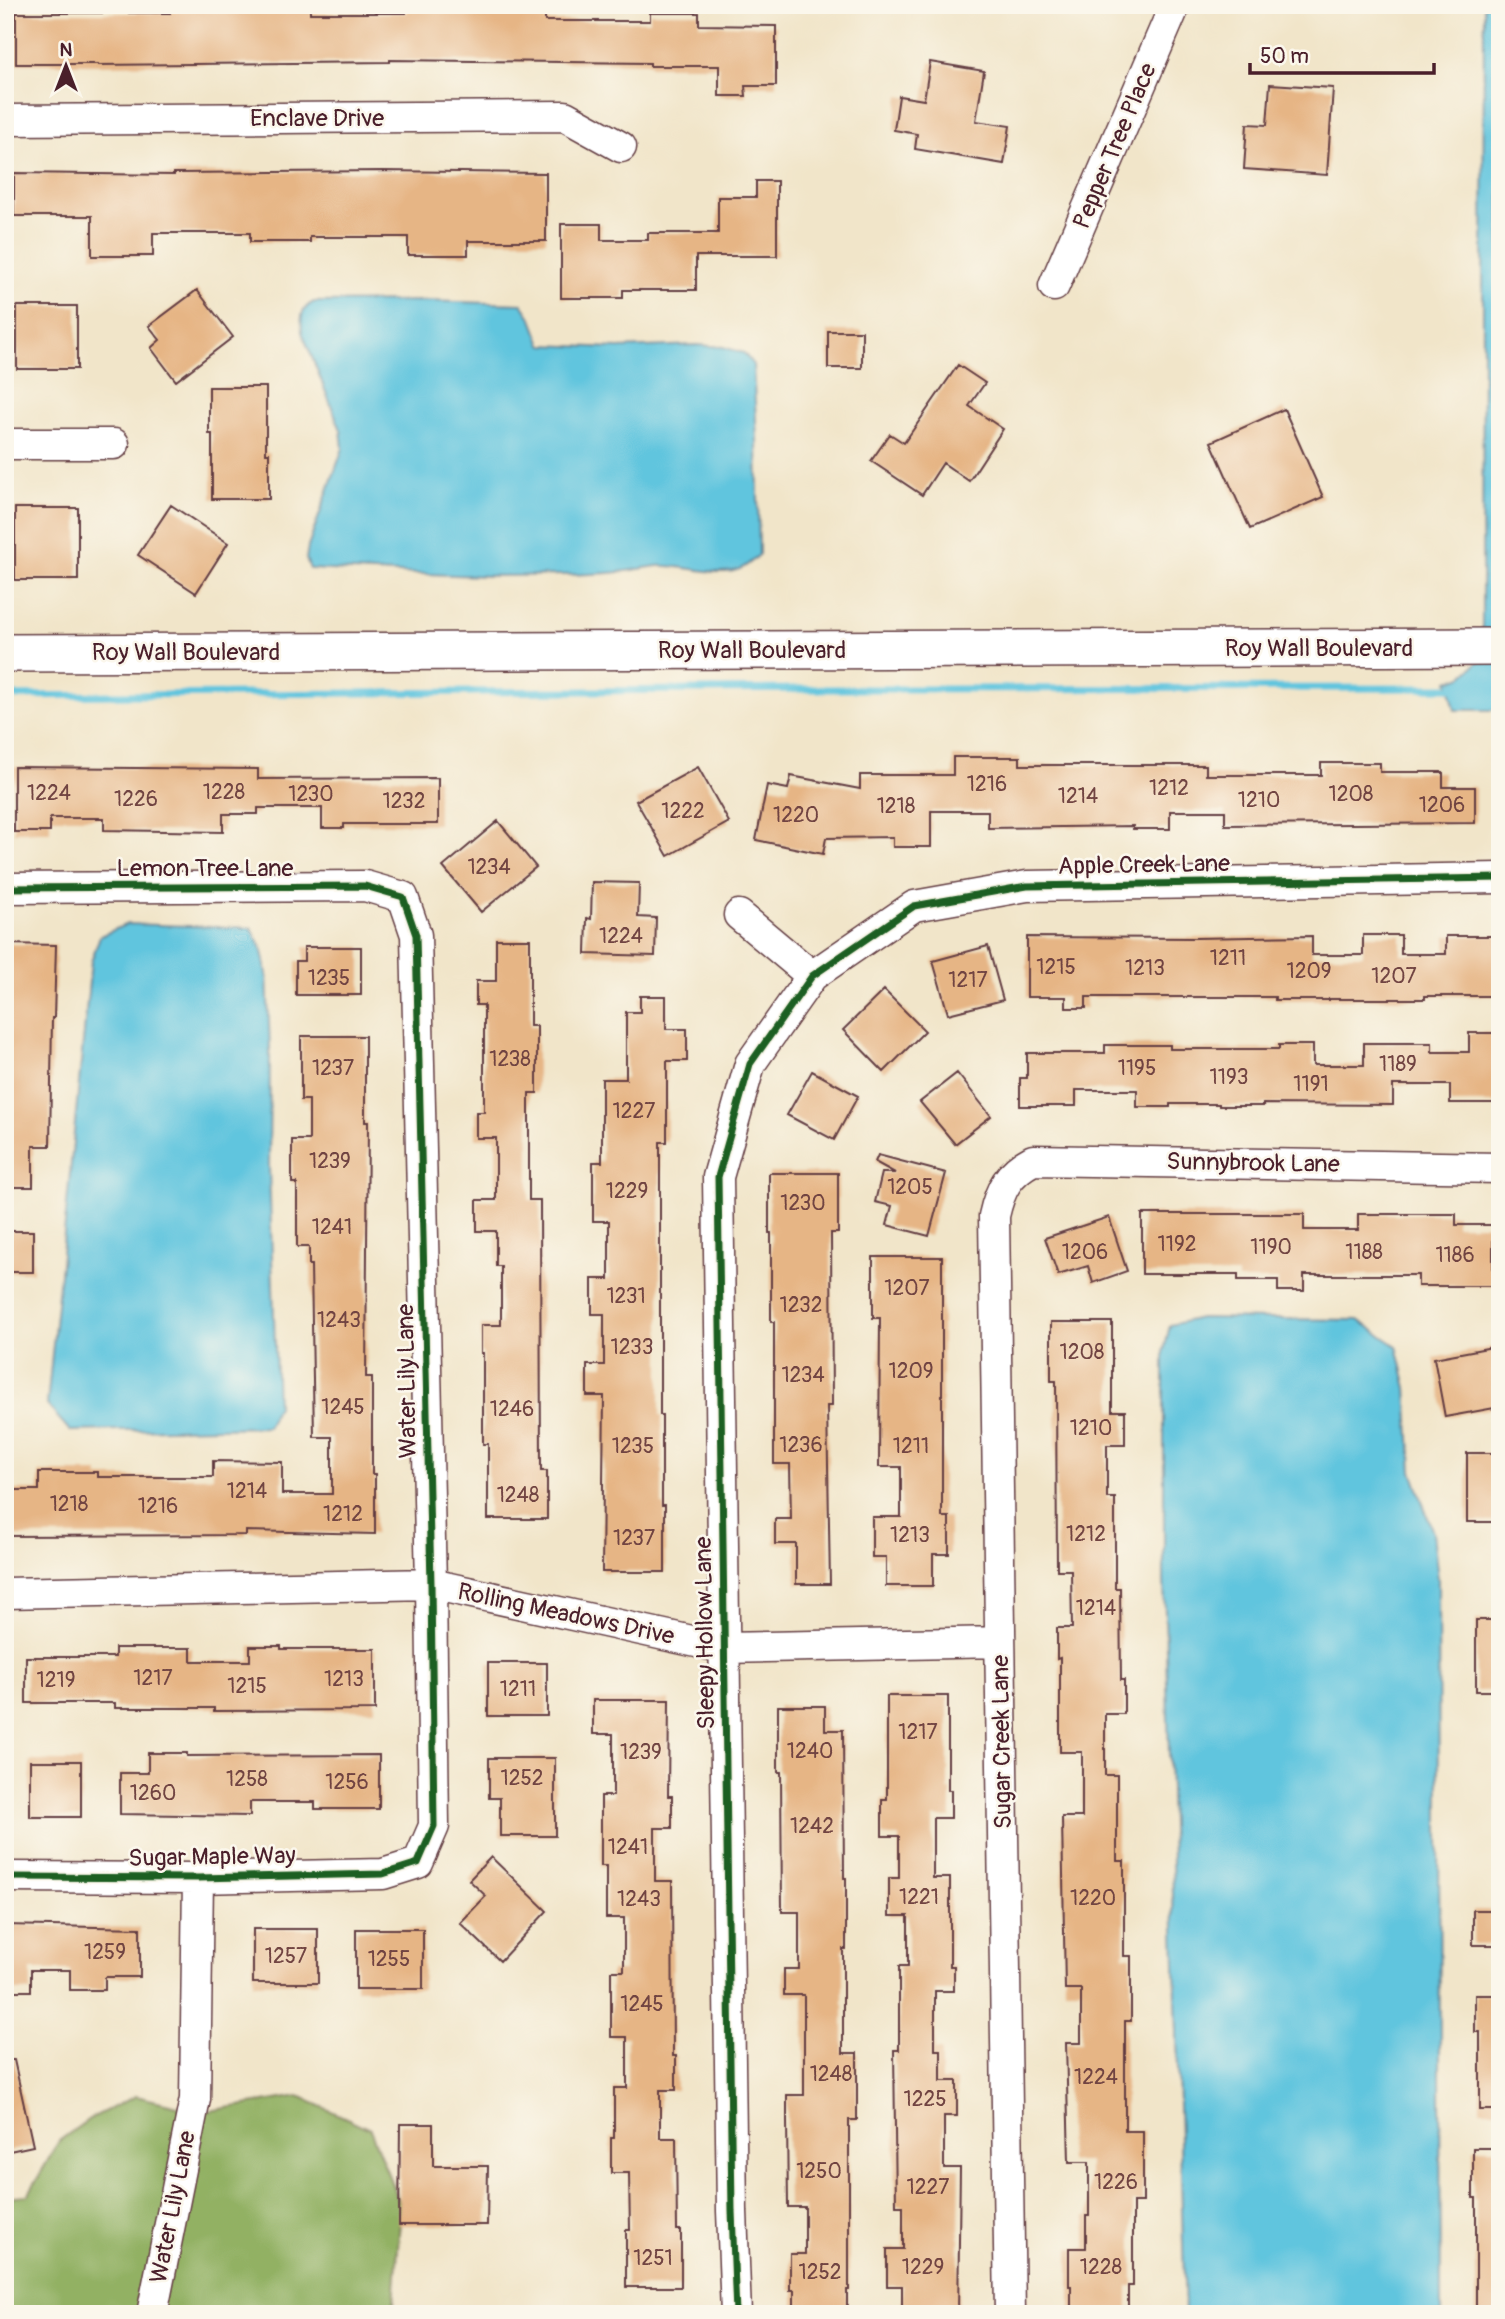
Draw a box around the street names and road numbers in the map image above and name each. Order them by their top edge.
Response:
street label: Pepper Tree Place [1067,59,1163,233]
street label: Enclave Drive [250,104,384,133]
street label: Roy Wall Boulevard [1225,634,1413,663]
street label: Roy Wall Boulevard [658,636,846,665]
street label: Roy Wall Boulevard [92,638,280,667]
street label: Apple Creek Lane [1058,849,1230,881]
street label: Lemon Tree Lane [117,854,294,883]
street label: Sunnybrook Lane [1166,1147,1340,1179]
street label: Water Lily Lane [391,1303,423,1459]
street label: Sleepy Hollow Lane [689,1536,721,1730]
street label: Rolling Meadows Drive [455,1577,677,1651]
street label: Sugar Creek Lane [986,1654,1018,1829]
street label: Sugar Maple Way [128,1841,296,1873]
street label: Water Lily Lane [144,2128,202,2286]

